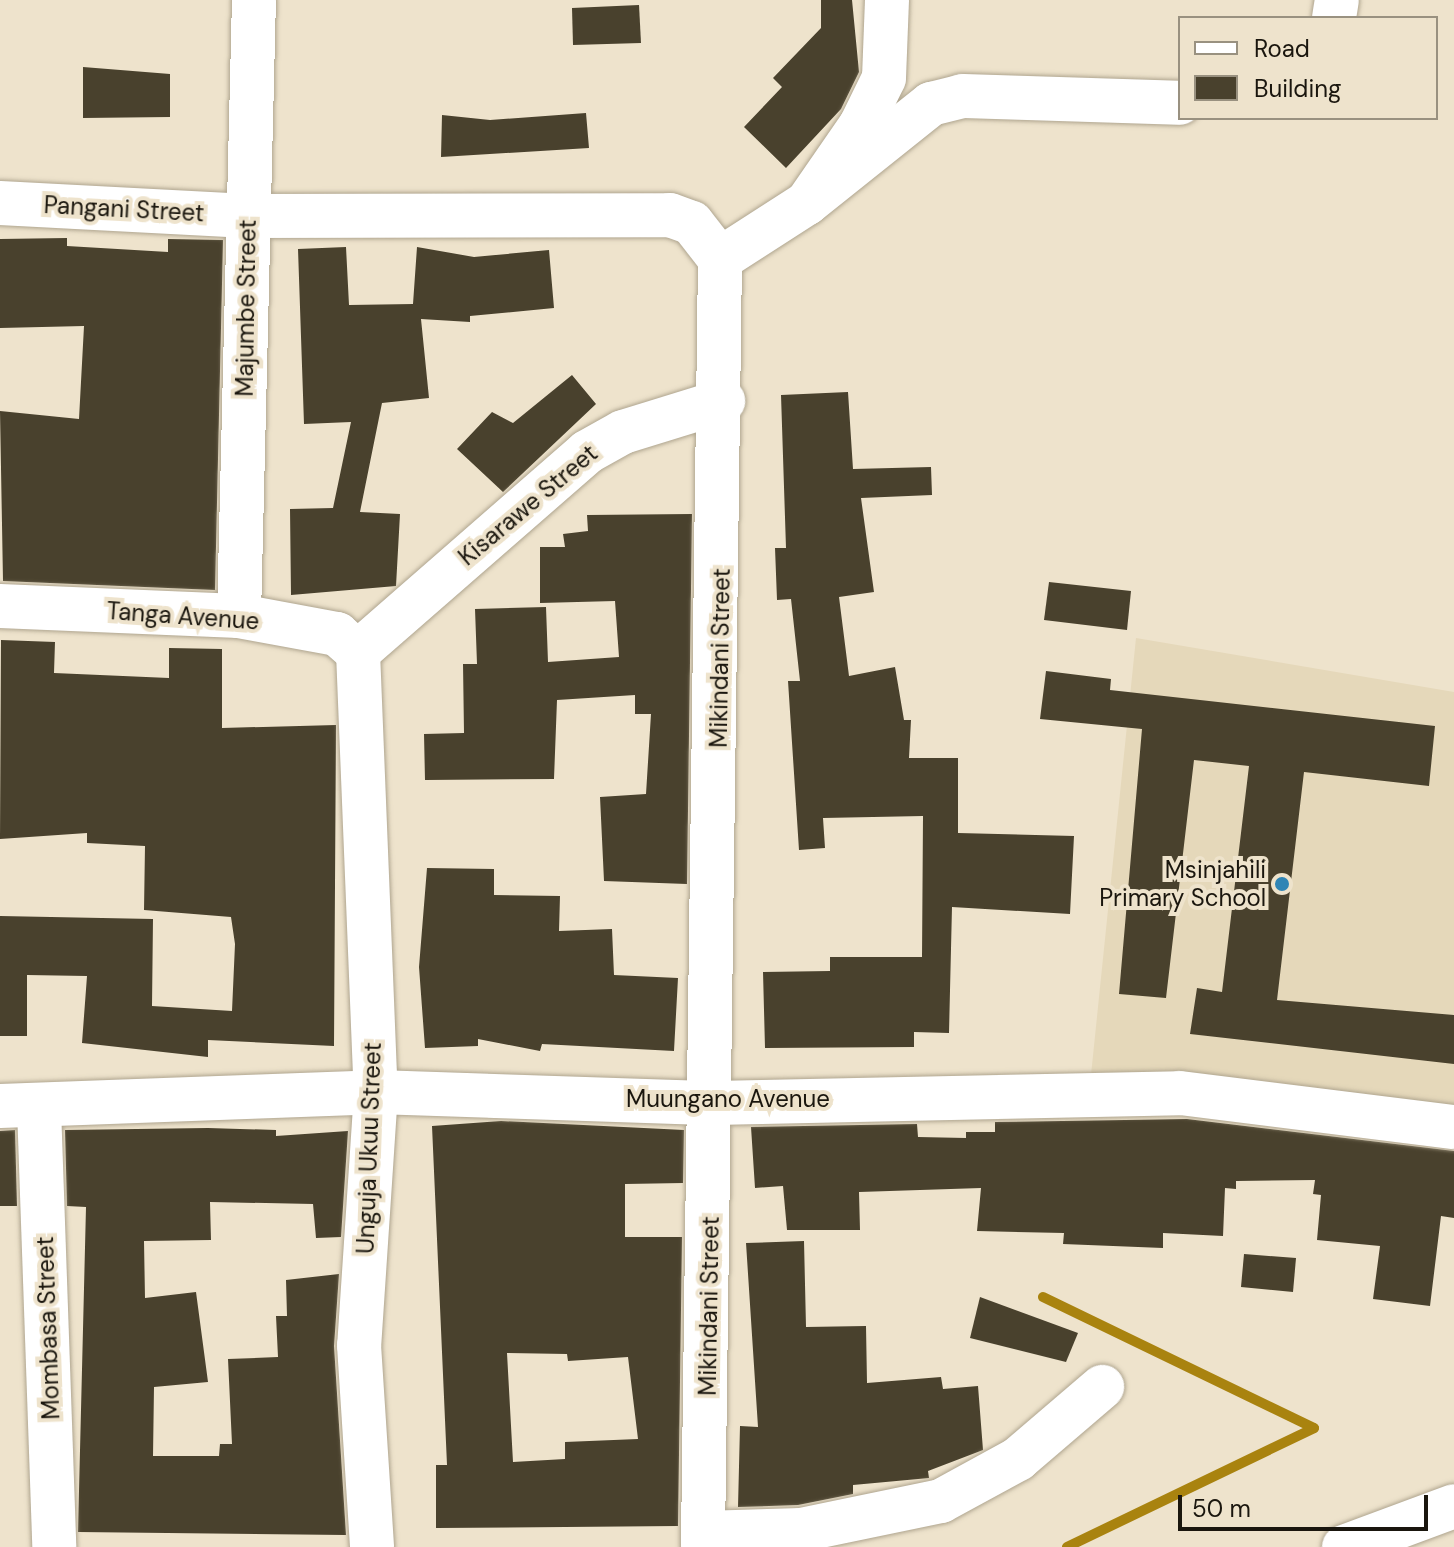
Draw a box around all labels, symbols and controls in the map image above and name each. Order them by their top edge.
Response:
legend [1178,16,1438,120]
text: Road [1254,33,1310,64]
text: Building [1254,73,1341,104]
street label: Pangani Street [43,190,205,228]
street label: Majumbe Street [230,219,262,397]
street label: Kisarawe Street [453,439,603,571]
street label: Mikindani Street [704,568,736,748]
street label: Tanga Avenue [106,596,260,636]
place label: Msinjahili Primary School [1099,856,1266,912]
marker: Msinjahili Primary School [1273,875,1291,893]
street label: Unguja Ukuu Street [351,1042,387,1254]
street label: Muungano Avenue [626,1085,830,1113]
street label: Mikindani Street [693,1216,725,1396]
street label: Mombasa Street [30,1236,66,1420]
scale bar [1182,1479,1432,1529]
text: 50 m [1192,1493,1251,1524]

